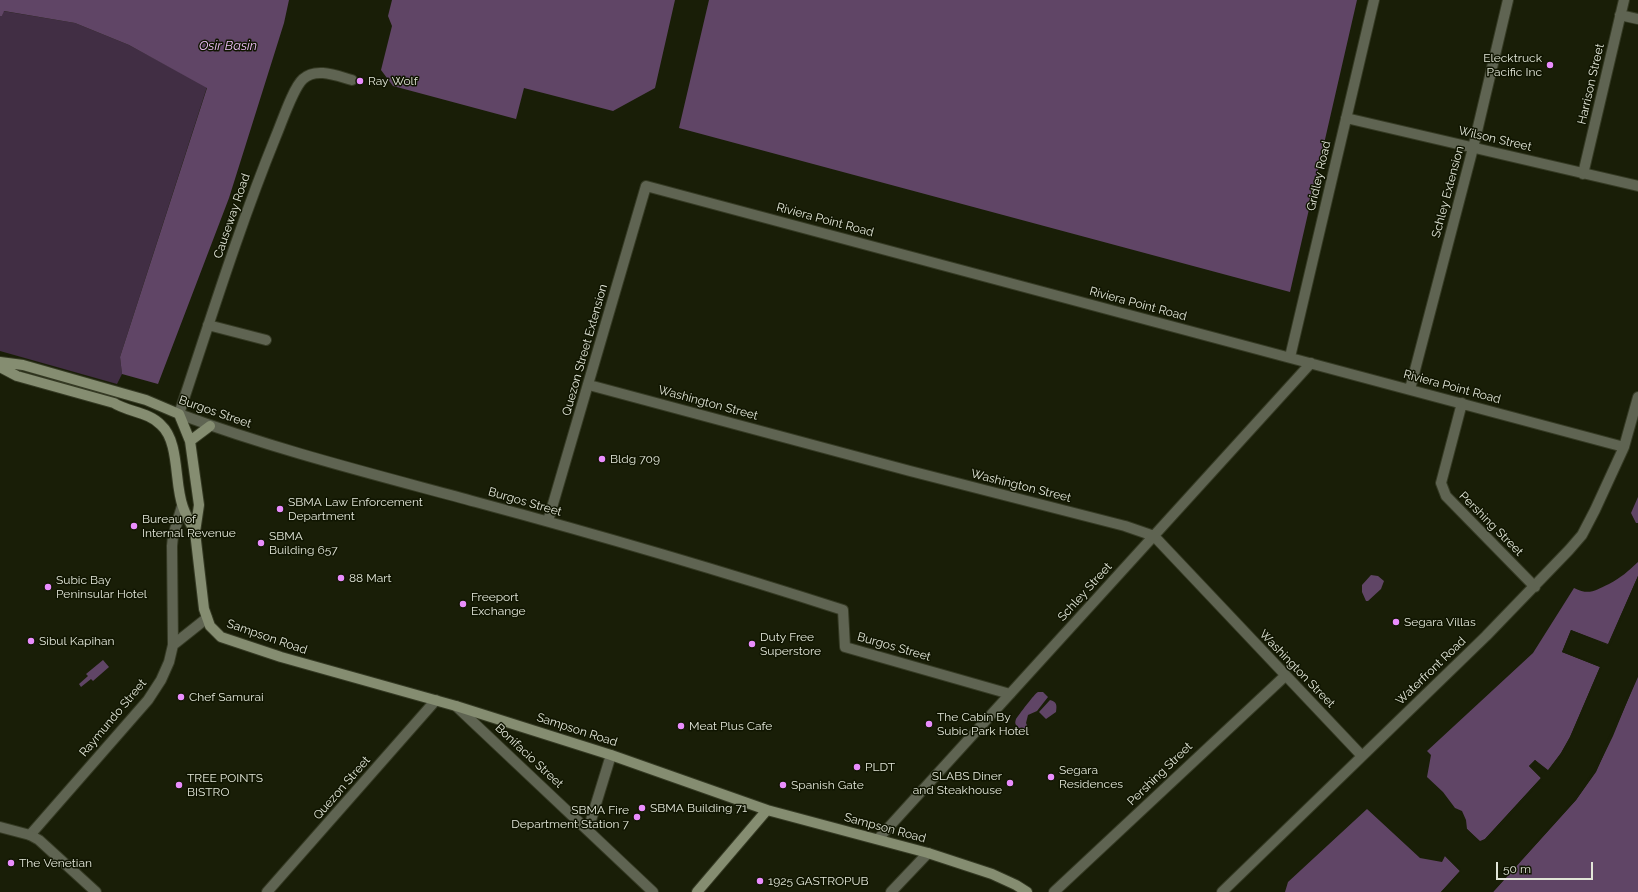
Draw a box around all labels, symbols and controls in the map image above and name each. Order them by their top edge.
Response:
water label: Osir Basin [199,38,257,54]
street label: Harrison Street [1575,42,1607,126]
place label: Elecktruck Pacific Inc [1483,51,1542,79]
marker: Elecktruck Pacific Inc [1545,60,1555,70]
place label: Ray Wolf [368,74,418,88]
marker: Ray Wolf [355,76,365,86]
street label: Wilson Street [1457,124,1533,154]
street label: Gridley Road [1304,140,1334,212]
street label: Schley Extension [1429,145,1467,239]
street label: Causeway Road [211,172,253,260]
street label: Riviera Point Road [775,200,875,240]
street label: Quezon Street Extension [559,283,611,417]
street label: Riviera Point Road [1088,284,1188,324]
street label: Riviera Point Road [1402,367,1502,407]
street label: Washington Street [657,383,759,423]
street label: Burgos Street [177,393,253,431]
place label: Bldg 709 [610,452,660,466]
marker: Bldg 709 [597,454,607,464]
street label: Washington Street [969,467,1073,505]
street label: Burgos Street [487,485,563,519]
street label: Pershing Street [1456,489,1526,559]
place label: SBMA Law Enforcement Department [288,495,423,523]
marker: SBMA Law Enforcement Department [275,504,285,514]
place label: Bureau of Internal Revenue [142,512,236,540]
marker: Bureau of Internal Revenue [129,521,139,531]
place label: SBMA Building 657 [269,529,338,557]
marker: SBMA Building 657 [256,538,266,548]
street label: Schley Street [1055,560,1115,624]
place label: 88 Mart [349,571,392,585]
place label: Subic Bay Peninsular Hotel [56,573,147,601]
marker: 88 Mart [336,573,346,583]
marker: Subic Bay Peninsular Hotel [43,582,53,592]
place label: Freeport Exchange [471,590,526,618]
marker: Freeport Exchange [458,599,468,609]
place label: Segara Villas [1404,615,1476,629]
street label: Sampson Road [225,617,309,657]
marker: Segara Villas [1391,617,1401,627]
street label: Washington Street [1256,627,1338,711]
place label: Duty Free Superstore [760,630,821,658]
street label: Burgos Street [856,630,932,664]
place label: Sibul Kapihan [39,634,115,648]
street label: Waterfront Road [1393,634,1469,708]
marker: Sibul Kapihan [26,636,36,646]
marker: Duty Free Superstore [747,639,757,649]
street label: Raymundo Street [76,676,150,760]
place label: Chef Samurai [189,690,264,704]
marker: Chef Samurai [176,692,186,702]
street label: Sampson Road [535,710,619,750]
place label: The Cabin By Subic Park Hotel [937,710,1029,738]
place label: Meat Plus Cafe [689,719,772,733]
marker: The Cabin By Subic Park Hotel [924,719,934,729]
street label: Bonifacio Street [492,721,566,791]
marker: Meat Plus Cafe [676,721,686,731]
street label: Pershing Street [1125,739,1195,809]
street label: Quezon Street [311,753,373,823]
place label: PLDT [865,760,895,774]
marker: PLDT [852,762,862,772]
place label: Segara Residences [1059,763,1123,791]
place label: SLABS Diner and Steakhouse [913,769,1002,797]
place label: TREE POINTS BISTRO [187,771,263,799]
marker: Segara Residences [1046,772,1056,782]
place label: Spanish Gate [791,778,864,792]
marker: SLABS Diner and Steakhouse [1005,778,1015,788]
marker: TREE POINTS BISTRO [174,780,184,790]
marker: Spanish Gate [778,780,788,790]
place label: SBMA Building 71 [650,801,747,815]
place label: SBMA Fire Department Station 7 [511,803,629,831]
marker: SBMA Building 71 [637,803,647,813]
street label: Sampson Road [843,810,927,846]
marker: SBMA Fire Department Station 7 [632,812,642,822]
scale bar [1498,854,1595,880]
place label: The Venetian [19,856,92,870]
marker: The Venetian [6,858,16,868]
text: 50 m [1503,862,1531,876]
place label: 1925 GASTROPUB [768,874,869,888]
marker: 1925 GASTROPUB [755,876,765,886]

